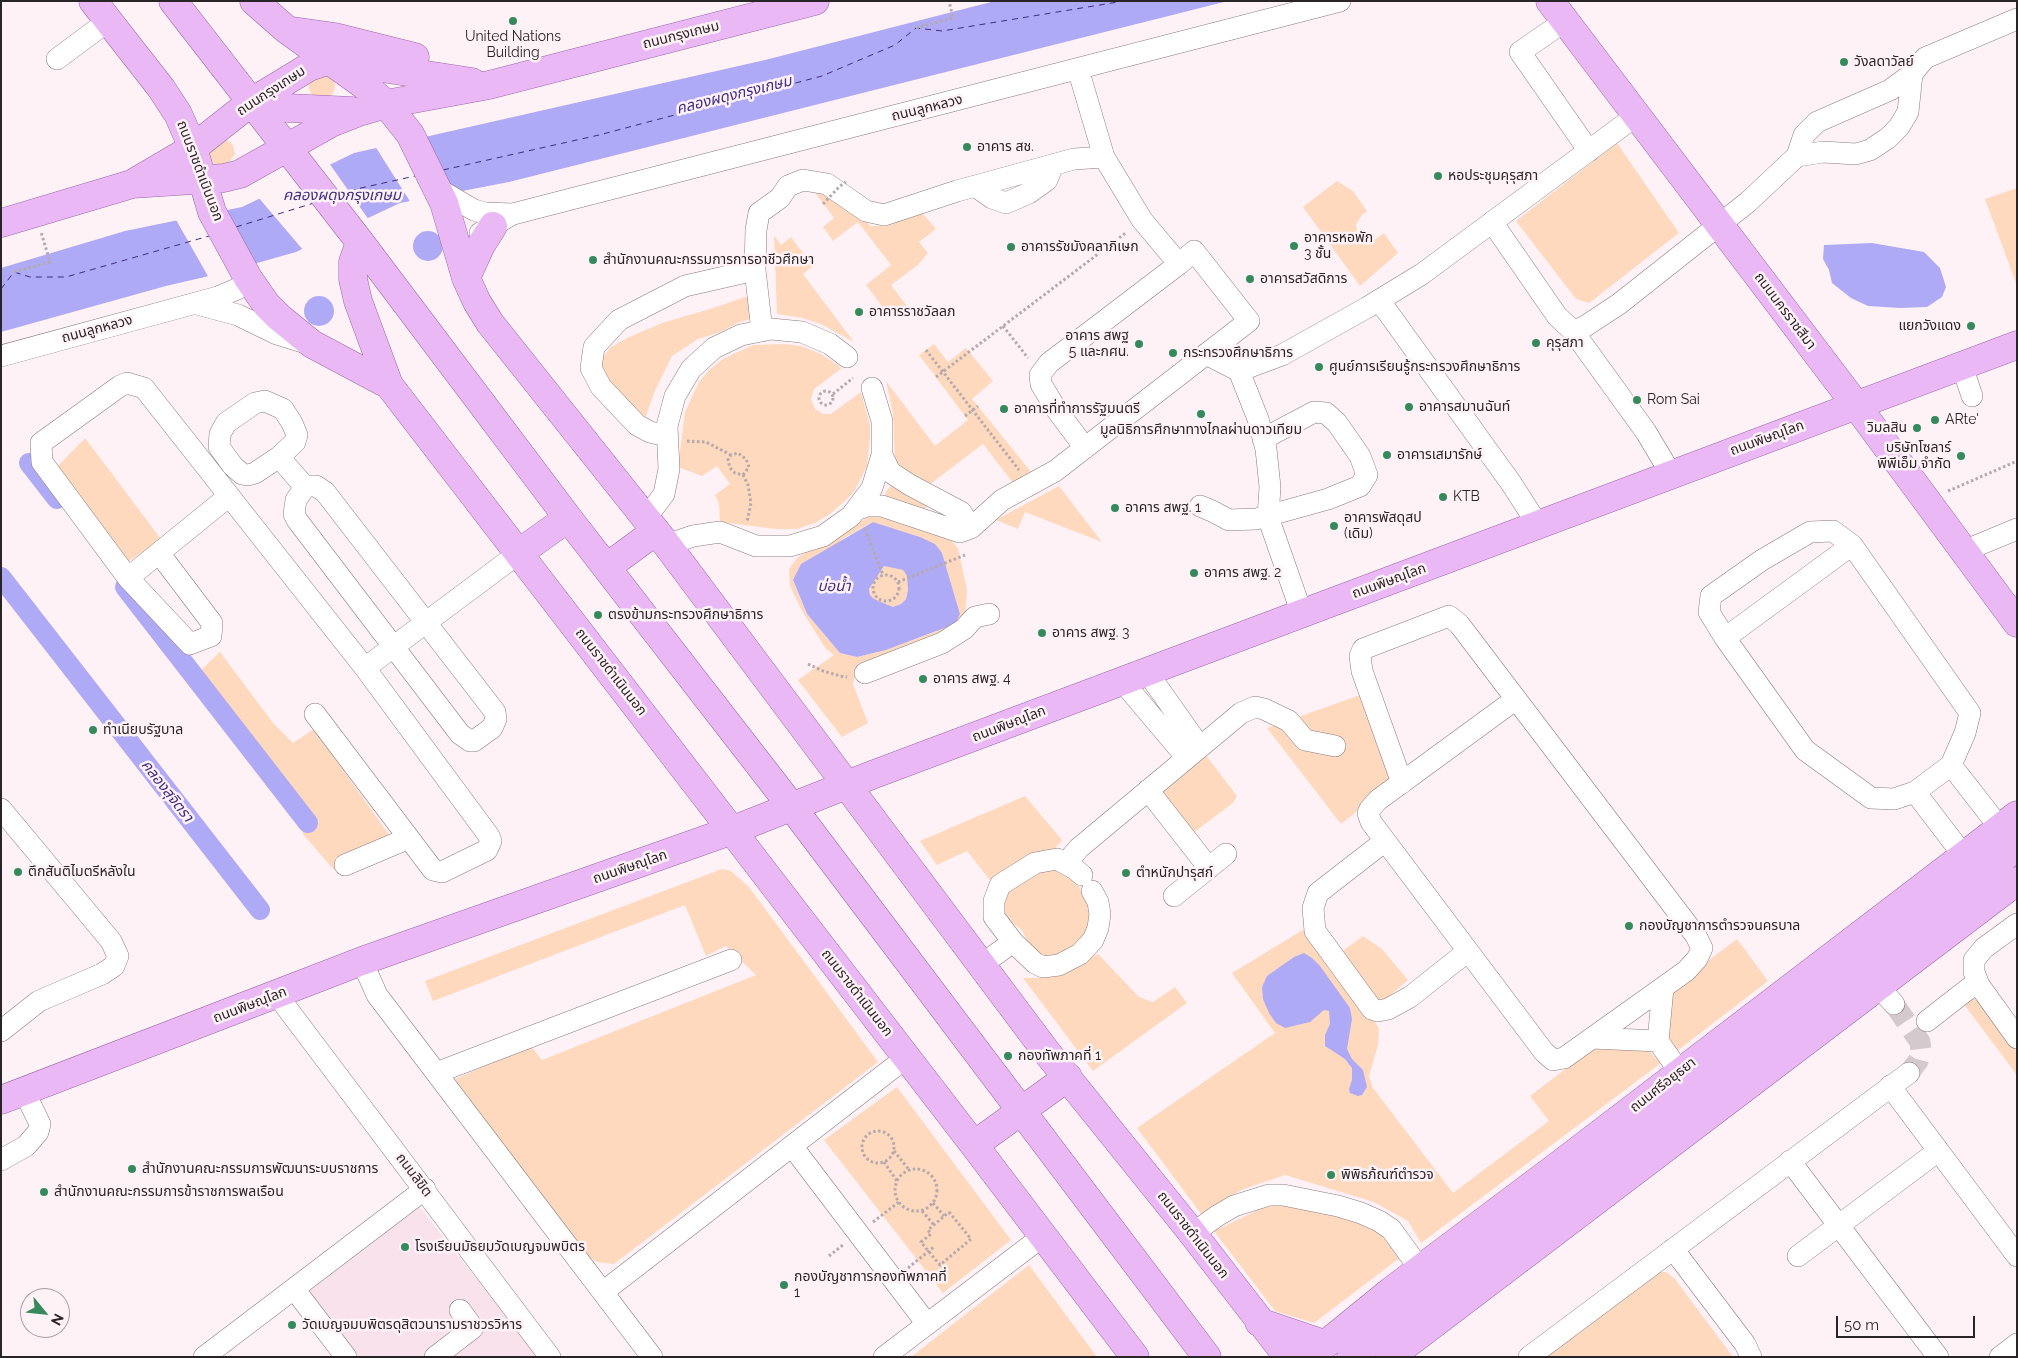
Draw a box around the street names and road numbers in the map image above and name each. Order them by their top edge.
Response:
street label: ถนนกรุงเกษม [641,17,721,53]
street label: ถนนกรุงเกษม [234,63,308,119]
street label: ถนนลูกหลวง [890,91,964,125]
street label: ถนนราชดำเนินนอก [173,118,227,224]
street label: ถนนนครราชสีมา [1751,269,1819,353]
street label: ถนนลูกหลวง [60,311,134,347]
street label: ถนนพิษณุโลก [1728,417,1806,459]
street label: ถนนพิษณุโลก [1350,560,1428,602]
street label: ถนนราชดำเนินนอก [572,625,650,719]
street label: ถนนพิษณุโลก [970,702,1048,746]
street label: ถนนพิษณุโลก [591,846,669,888]
street label: ถนนราชดำเนินนอก [818,946,896,1040]
street label: ถนนพิษณุโลก [211,983,289,1027]
street label: ถนนศรีอยุธยา [1627,1054,1699,1116]
street label: ถนนลิขิต [392,1150,436,1200]
street label: ถนนราชดำเนินนอก [1154,1188,1232,1282]

